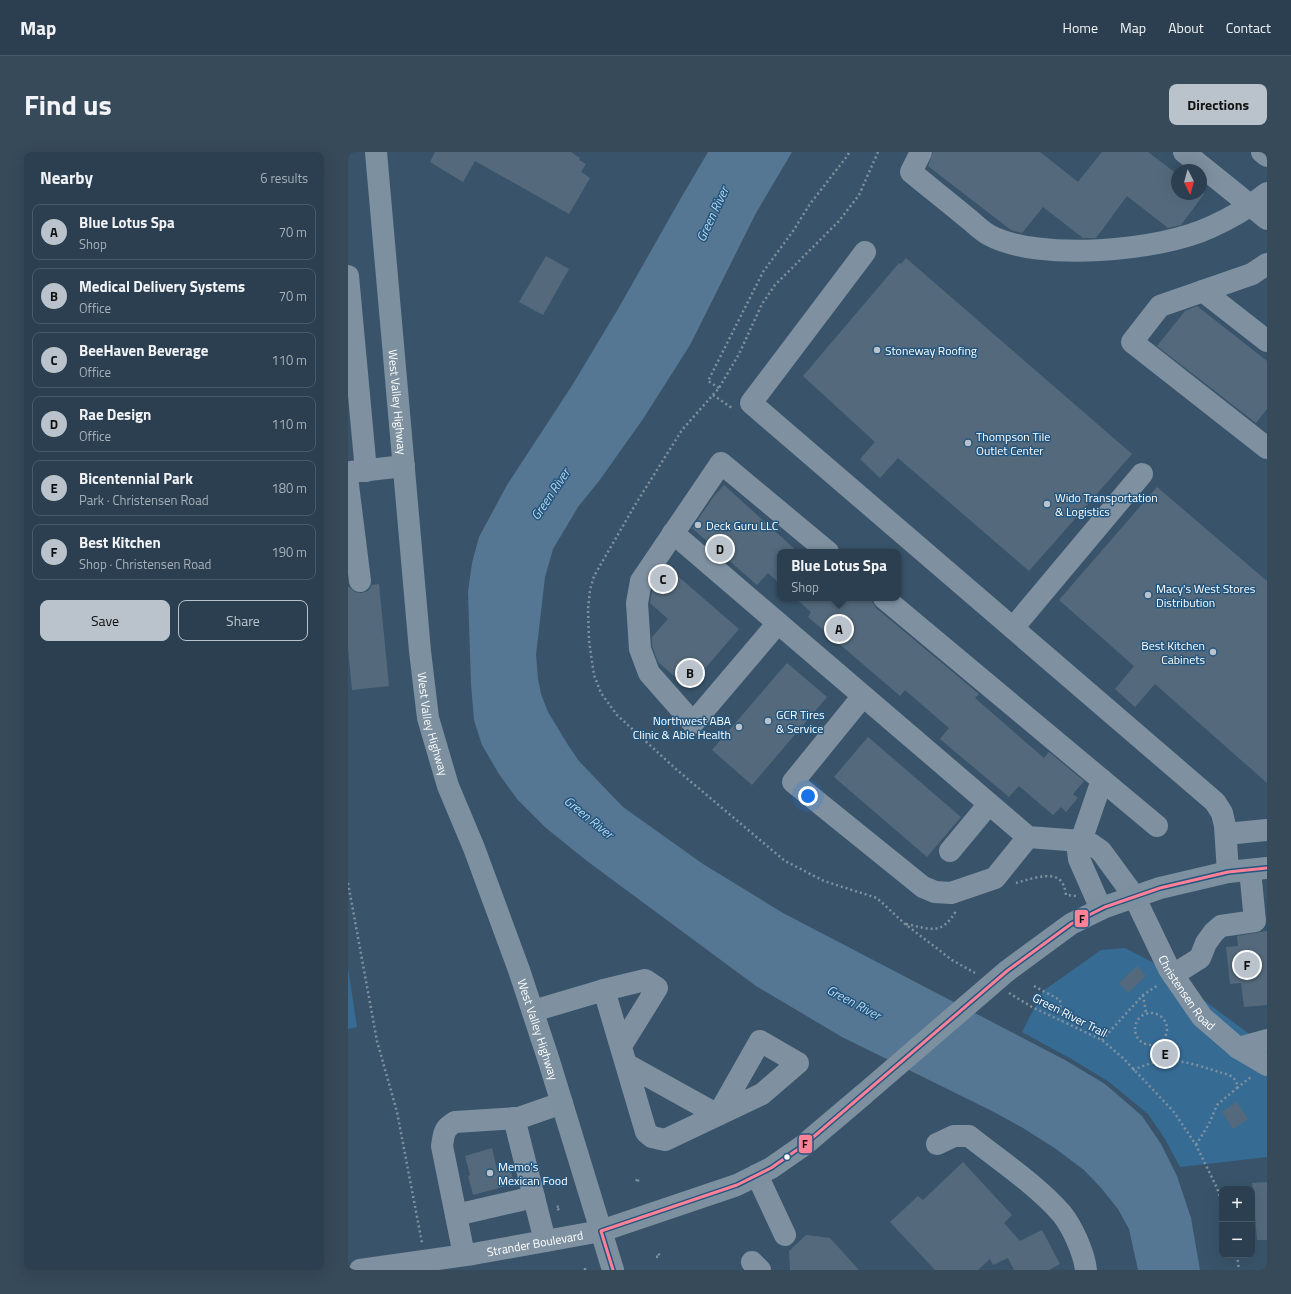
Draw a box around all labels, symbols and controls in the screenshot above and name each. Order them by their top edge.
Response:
text: Map [20,13,56,42]
text: Home [1063,17,1098,38]
text: Map [1120,17,1146,38]
text: About [1168,17,1204,38]
text: Contact [1226,17,1271,38]
text: Find us [24,83,112,126]
button: Directions [1169,84,1267,125]
north arrow [1171,164,1207,200]
text: Nearby [40,165,93,191]
text: 6 results [260,168,308,188]
water label: Green River [691,182,734,245]
text: Blue Lotus Spa [79,211,175,234]
text: A [50,222,58,242]
text: 70 m [279,222,307,242]
text: Shop [79,234,107,254]
text: Medical Delivery Systems [79,275,245,298]
text: B [50,286,58,306]
text: 70 m [279,286,307,306]
text: Office [79,298,111,318]
text: BeeHaven Beverage [79,339,208,362]
place label: Stoneway Roofing [885,341,977,360]
marker: Stoneway Roofing [872,345,882,355]
street label: West Valley Highway [384,349,412,456]
text: C [50,350,58,370]
text: 110 m [271,350,307,370]
text: Office [79,362,111,382]
text: Rae Design [79,403,151,426]
text: D [50,414,58,434]
text: 110 m [271,414,307,434]
text: Office [79,426,111,446]
place label: Thompson Tile Outlet Center [976,427,1050,460]
marker: Thompson Tile Outlet Center [963,438,973,448]
water label: Green River [525,463,576,524]
text: Bicentennial Park [79,467,193,490]
text: E [50,478,58,498]
text: 180 m [271,478,307,498]
place label: Wido Transportation & Logistics [1055,488,1158,521]
text: Park · Christensen Road [79,490,209,510]
marker: Wido Transportation & Logistics [1042,499,1052,509]
place label: Deck Guru LLC [706,516,779,535]
marker: Deck Guru LLC [693,520,703,530]
text: Best Kitchen [79,531,161,554]
pin: D [707,534,733,564]
text: F [51,542,57,562]
text: 190 m [271,542,307,562]
popup [777,549,901,601]
text: Shop · Christensen Road [79,554,211,574]
text: Blue Lotus Spa [791,554,887,577]
pin: C [650,564,676,594]
text: Shop [791,577,819,597]
place label: Macy's West Stores Distribution [1156,579,1256,612]
marker: Macy's West Stores Distribution [1143,590,1153,600]
button: Save [40,600,170,641]
button: Share [178,600,308,641]
pin: A [826,614,852,644]
place label: Best Kitchen Cabinets [1141,636,1205,669]
marker: Best Kitchen Cabinets [1208,647,1218,657]
pin: B [677,658,703,688]
street label: West Valley Highway [413,671,454,778]
place label: GCR Tires & Service [776,705,825,738]
place label: Northwest ABA Clinic & Able Health [633,711,731,744]
marker: GCR Tires & Service [763,716,773,726]
marker: Northwest ABA Clinic & Able Health [734,722,744,732]
your location [798,786,818,806]
water label: Green River [560,791,620,844]
line badge: F [1074,909,1089,928]
text: F [1079,911,1085,927]
pin: F [1234,950,1260,980]
street label: Christensen Road [1154,951,1220,1034]
street label: West Valley Highway [513,976,564,1083]
water label: Green River [823,979,886,1025]
street label: Green River Trail [1029,988,1111,1042]
pin: E [1152,1039,1178,1069]
line badge: F [798,1134,813,1154]
text: F [802,1136,808,1152]
unlabelled marker [782,1152,792,1162]
place label: Memo's Mexican Food [498,1157,568,1190]
marker: Memo's Mexican Food [485,1168,495,1178]
map controls [1219,1186,1255,1258]
button: + [1219,1186,1255,1222]
button: − [1219,1222,1255,1258]
street label: Strander Boulevard [485,1225,584,1261]

